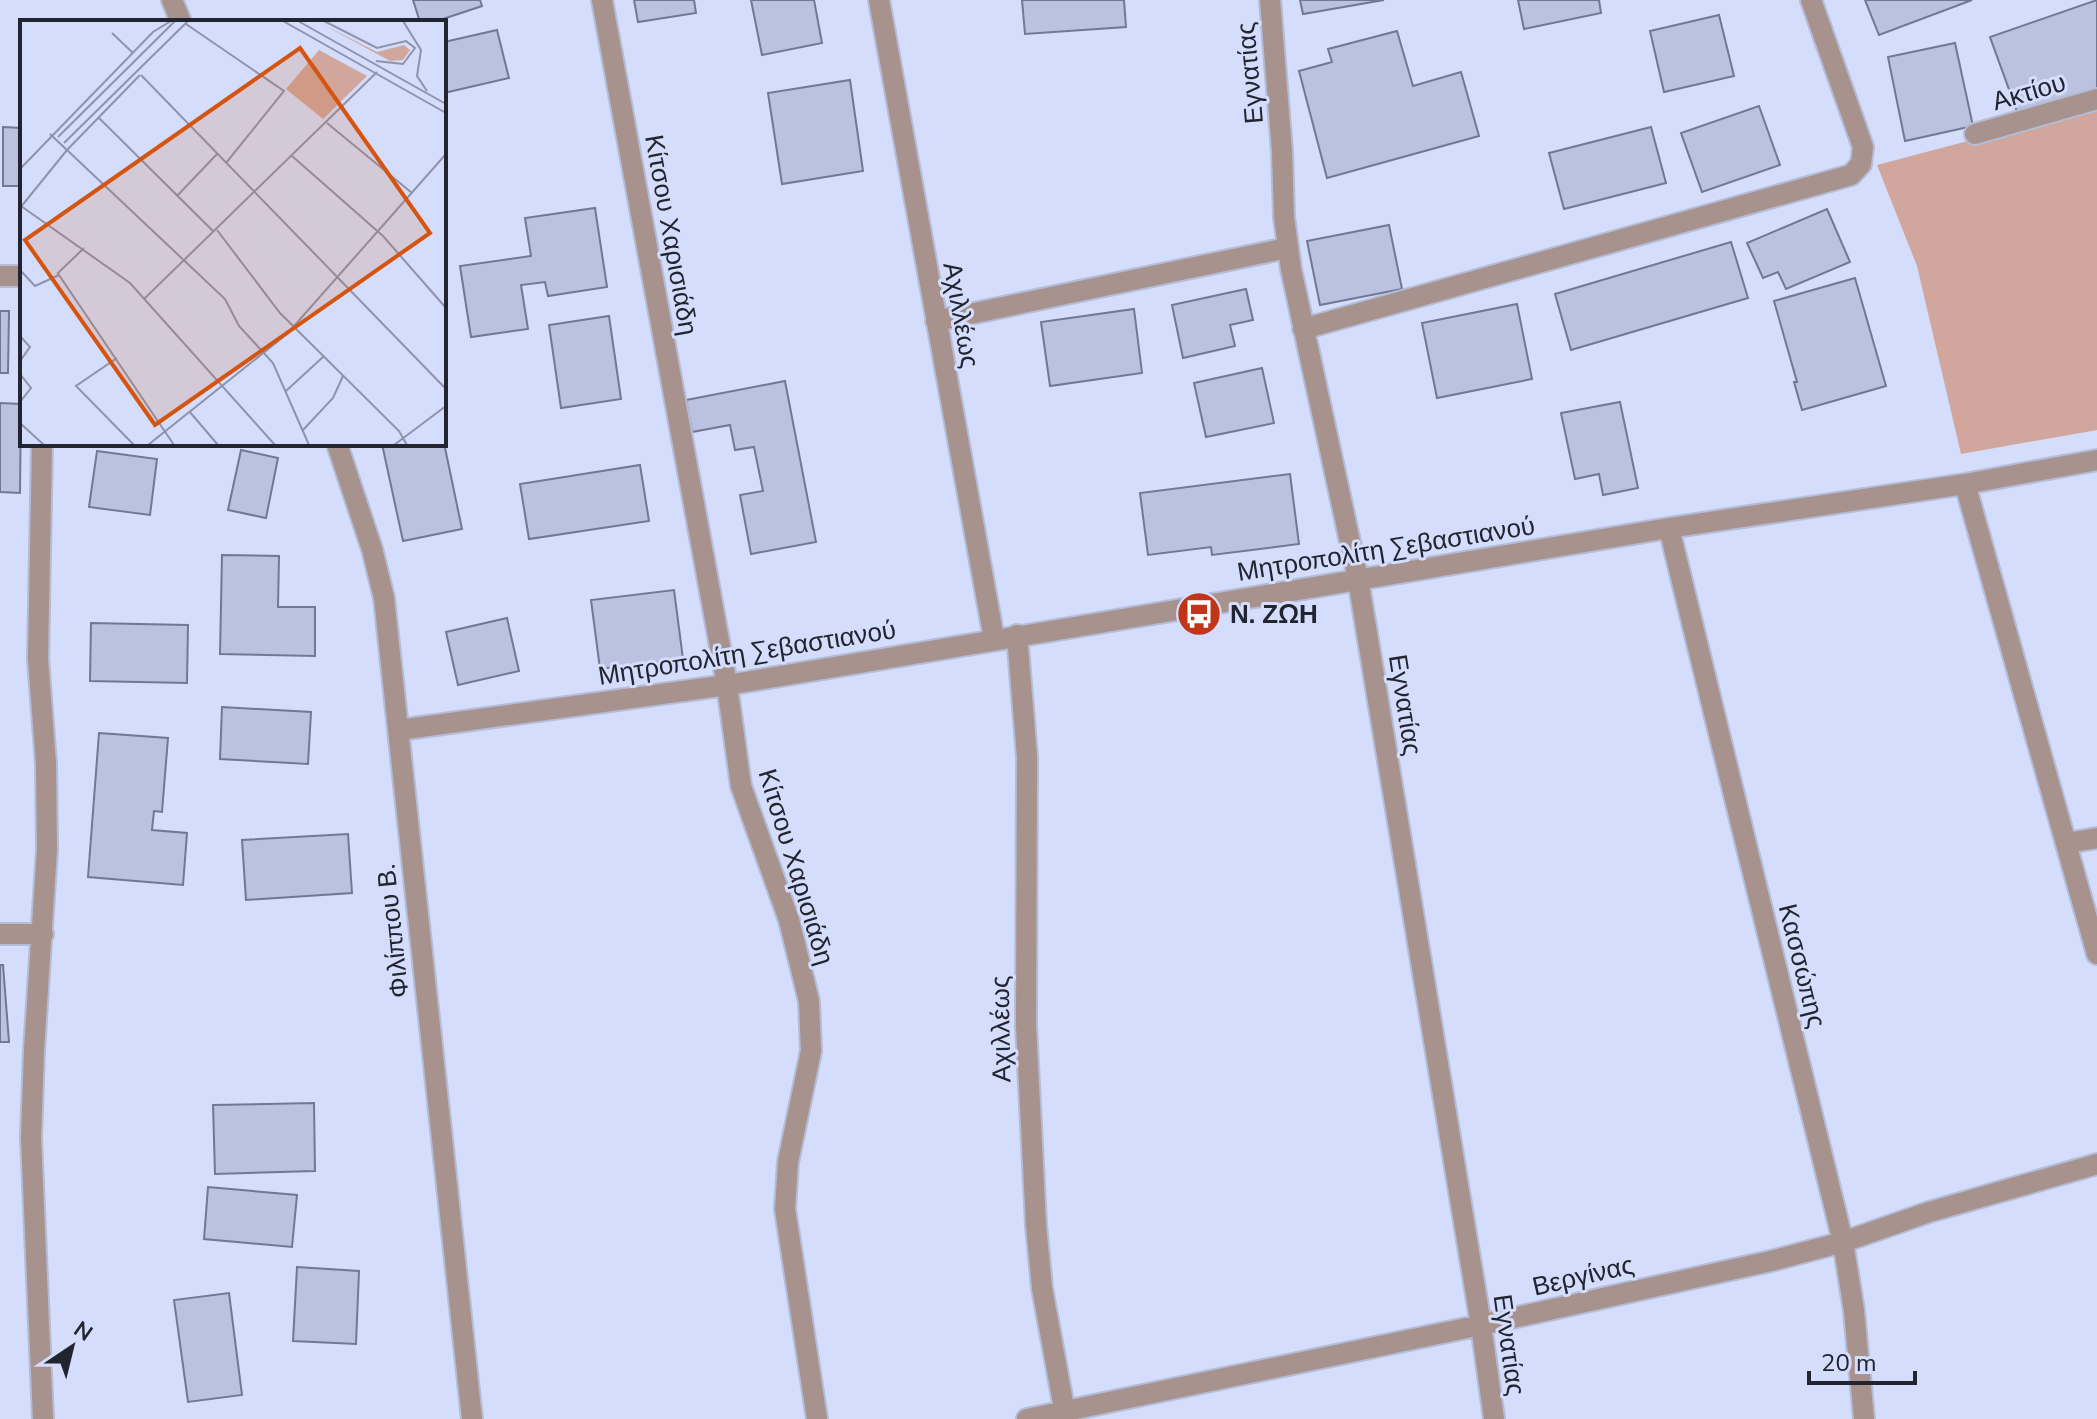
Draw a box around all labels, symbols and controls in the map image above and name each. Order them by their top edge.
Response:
inset map [20,20,446,446]
street label: Εγνατίας [1228,21,1272,125]
street label: Ακτίου [1988,65,2070,119]
street label: Κίτσου Χαρισιάδη [636,132,706,338]
street label: Αχιλλέως [935,259,987,371]
street label: Μητροπολίτη Σεβαστιανού [1235,508,1537,590]
bus stop icon: Ν. ΖΩΗ [1175,590,1223,638]
place label: Ν. ΖΩΗ [1230,597,1318,632]
street label: Μητροπολίτη Σεβαστιανού [596,612,898,694]
street label: Εγνατίας [1380,652,1430,758]
street label: Κίτσου Χαρισιάδη [750,765,842,969]
street label: Φιλίππου Β. [369,862,417,1000]
street label: Κασσώπης [1770,900,1834,1032]
street label: Αχιλλέως [983,975,1019,1083]
street label: Βεργίνας [1529,1247,1637,1305]
street label: Εγνατίας [1485,1292,1533,1398]
north arrow [32,1307,112,1387]
text: N [68,1314,98,1348]
scale bar [1809,1335,1915,1385]
text: 20 m [1821,1347,1877,1379]

